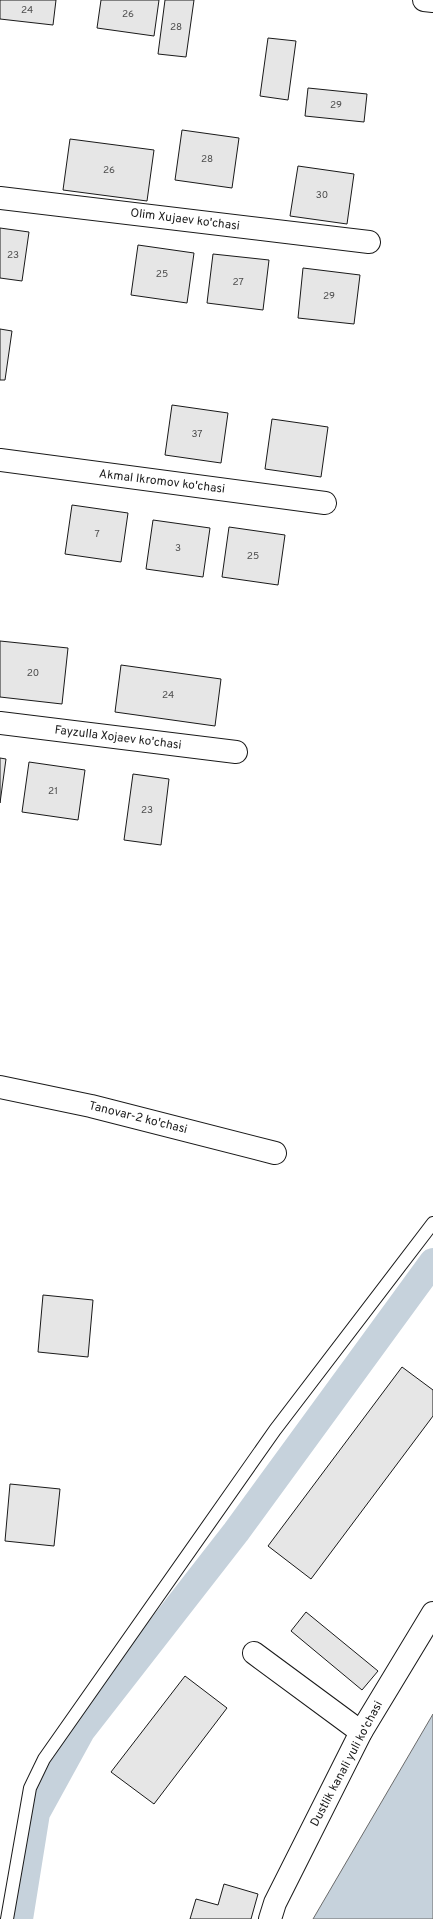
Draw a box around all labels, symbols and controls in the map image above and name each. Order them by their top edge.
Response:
house number: 24 [21,4,33,17]
house number: 26 [122,8,134,21]
house number: 28 [170,21,182,34]
house number: 29 [330,99,342,112]
house number: 28 [201,153,213,166]
house number: 26 [103,164,115,177]
house number: 30 [316,189,328,202]
street label: Olim Xujaev ko'chasi [129,205,241,235]
house number: 23 [7,249,19,262]
house number: 25 [156,268,168,281]
house number: 27 [232,276,244,289]
house number: 29 [323,290,335,303]
house number: 37 [191,428,203,441]
street label: Akmal Ikromov ko'chasi [98,466,226,498]
house number: 7 [94,528,100,541]
house number: 3 [175,542,181,555]
house number: 25 [247,550,259,563]
house number: 20 [27,667,39,680]
house number: 24 [162,689,174,702]
street label: Fayzulla Xojaev ko'chasi [54,722,182,754]
house number: 21 [48,785,58,798]
house number: 23 [141,804,153,817]
street label: Tanovar-2 ko'chasi [87,1098,189,1138]
street label: Dustlik kanali yuli ko'chasi [307,1698,387,1830]

